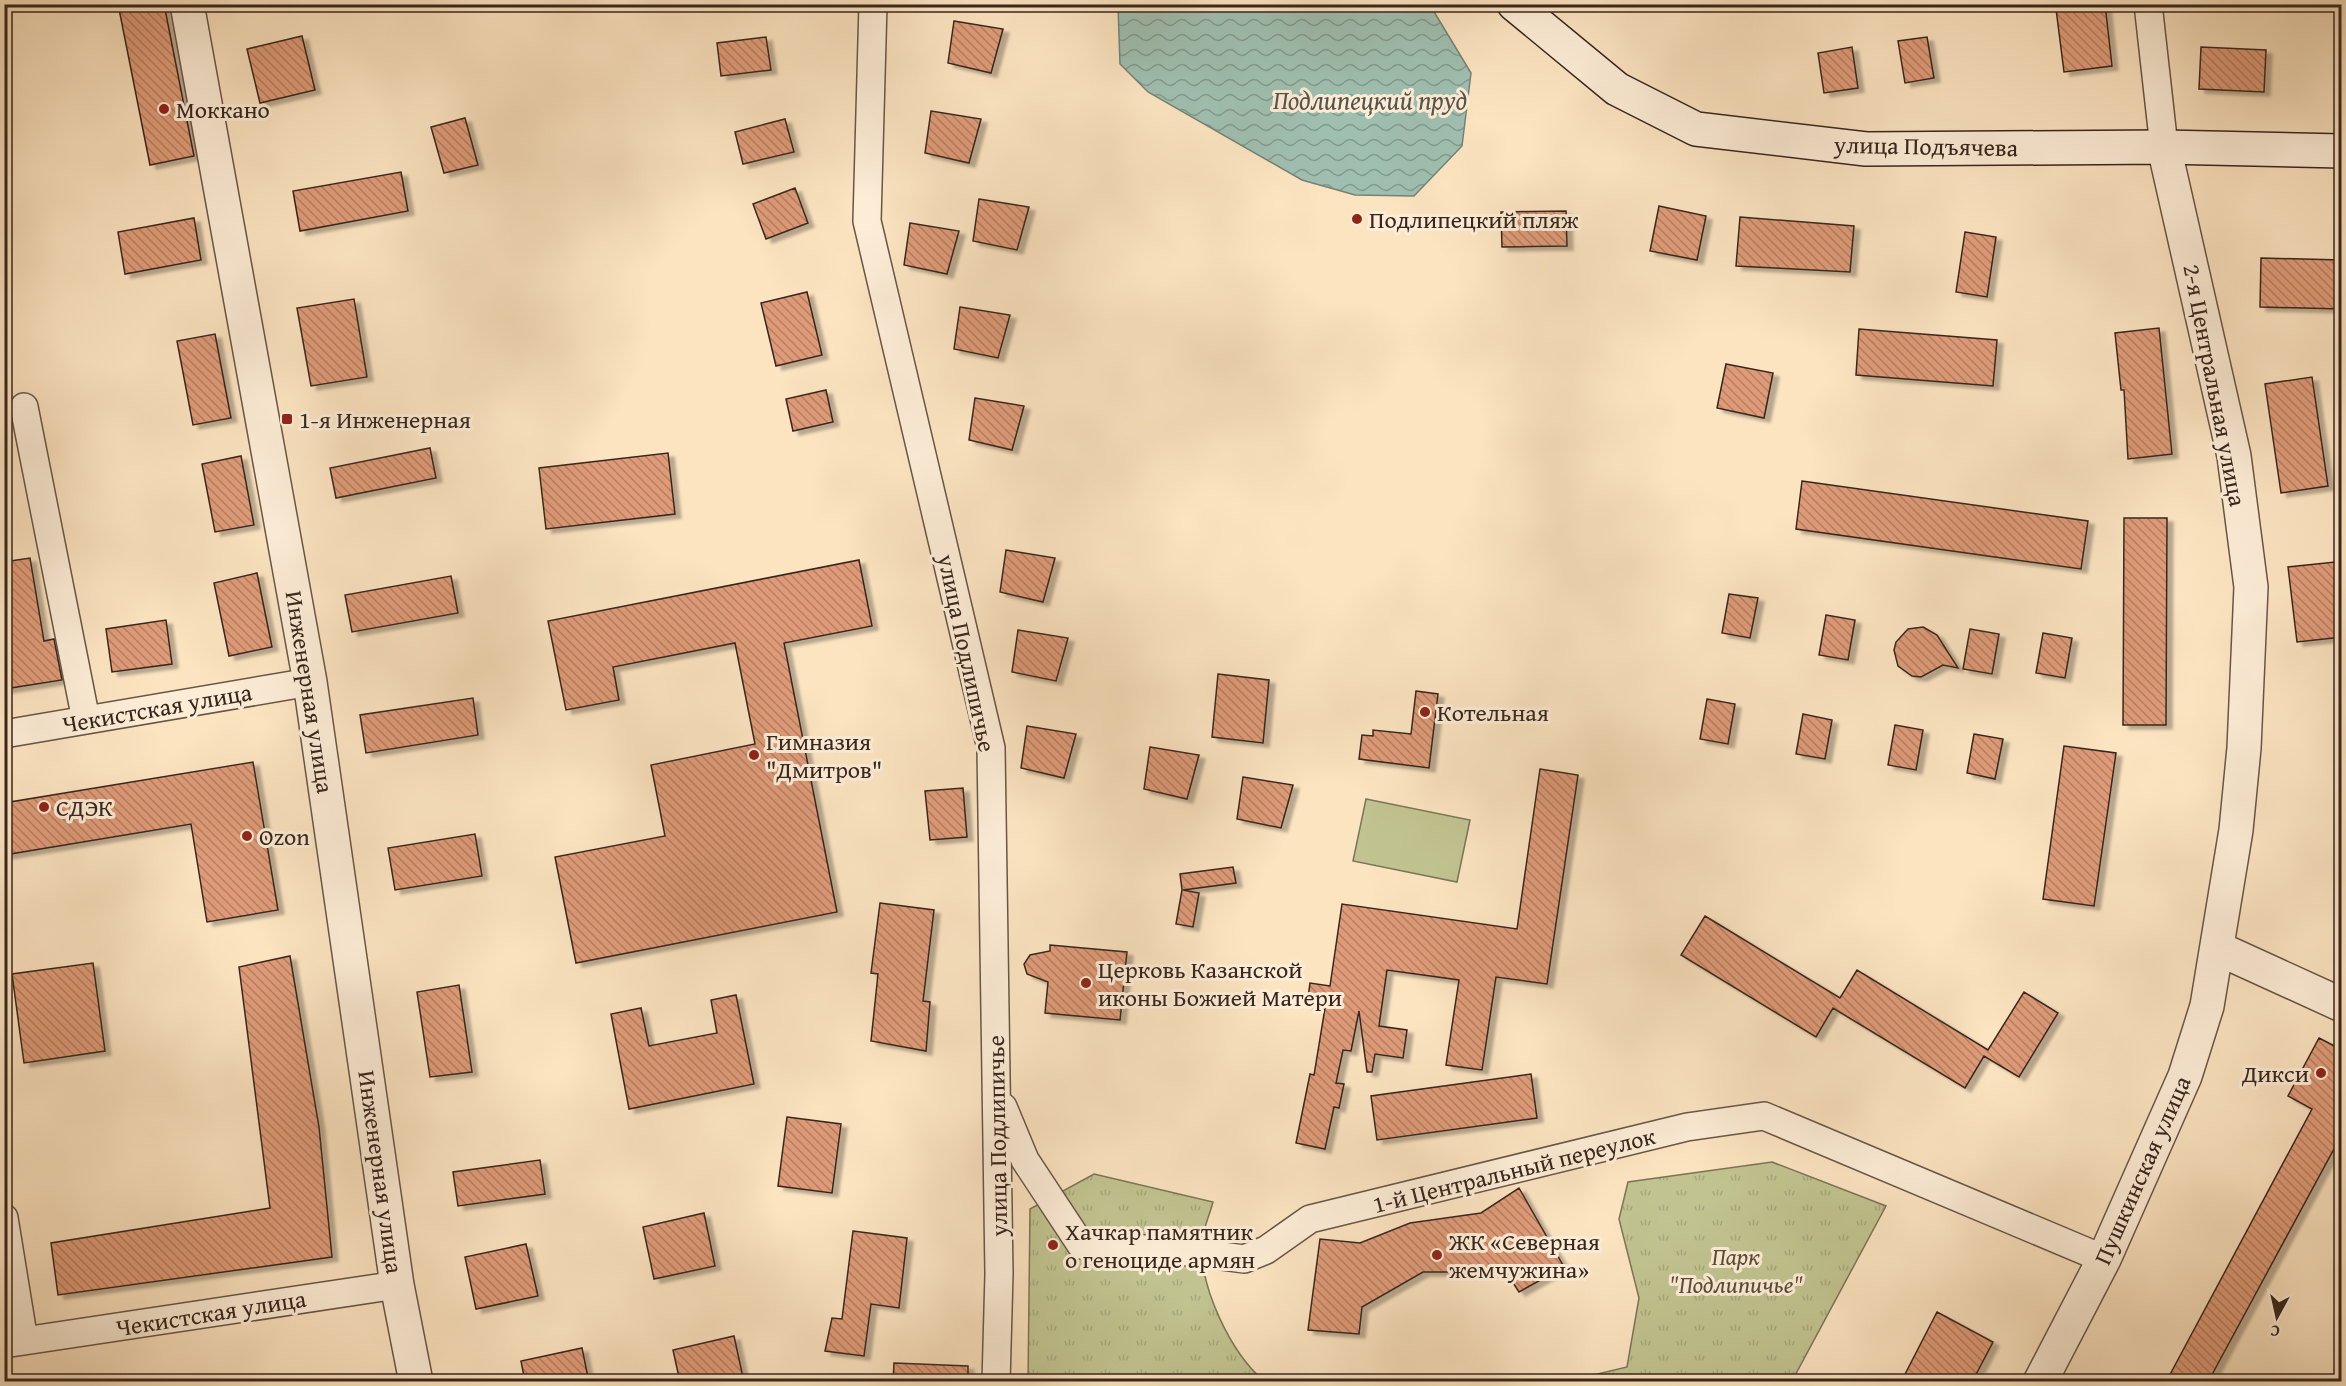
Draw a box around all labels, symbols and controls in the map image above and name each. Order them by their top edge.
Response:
water label: Подлипецкий пруд [1273,80,1467,119]
place label: Моккано [176,92,270,127]
marker: Моккано [157,102,171,116]
street label: улица Подъячева [1833,127,2019,165]
place label: Подлипецкий пляж [1369,202,1579,237]
marker: Подлипецкий пляж [1350,212,1364,226]
street label: 2-я Центральная улица [2174,261,2256,510]
place label: 1-я Инженерная [299,402,471,437]
marker: 1-я Инженерная [280,412,294,426]
street label: улица Подлипичье [929,550,1005,755]
street label: Инженерная улица [277,588,343,796]
street label: Чекистская улица [59,674,255,742]
place label: Котельная [1437,695,1549,730]
marker: Котельная [1418,705,1432,719]
place label: Гимназия "Дмитров" [766,724,882,787]
marker: Гимназия "Дмитров" [747,748,761,762]
place label: СДЭК [56,790,113,825]
marker: СДЭК [37,800,51,814]
place label: Ozon [259,819,310,854]
marker: Ozon [240,829,254,843]
place label: Церковь Казанской иконы Божией Матери [1098,952,1342,1015]
marker: Церковь Казанской иконы Божией Матери [1079,976,1093,990]
street label: улица Подлипичье [978,1035,1016,1238]
place label: Дикси [2241,1056,2309,1091]
marker: Дикси [2314,1066,2328,1080]
street label: Инженерная улица [349,1068,413,1276]
street label: Пушкинская улица [2085,1069,2200,1270]
street label: 1-й Центральный переулок [1369,1118,1659,1222]
place label: Хачкар памятник о геноциде армян [1065,1214,1255,1277]
place label: ЖК «Северная жемчужина» [1448,1224,1600,1287]
marker: Хачкар памятник о геноциде армян [1046,1238,1060,1252]
park label: Парк "Подлипичье" [1669,1239,1803,1302]
marker: ЖК «Северная жемчужина» [1430,1248,1444,1262]
street label: Чекистская улица [114,1281,309,1345]
north arrow [2247,1287,2307,1347]
text: С [2269,1319,2281,1344]

